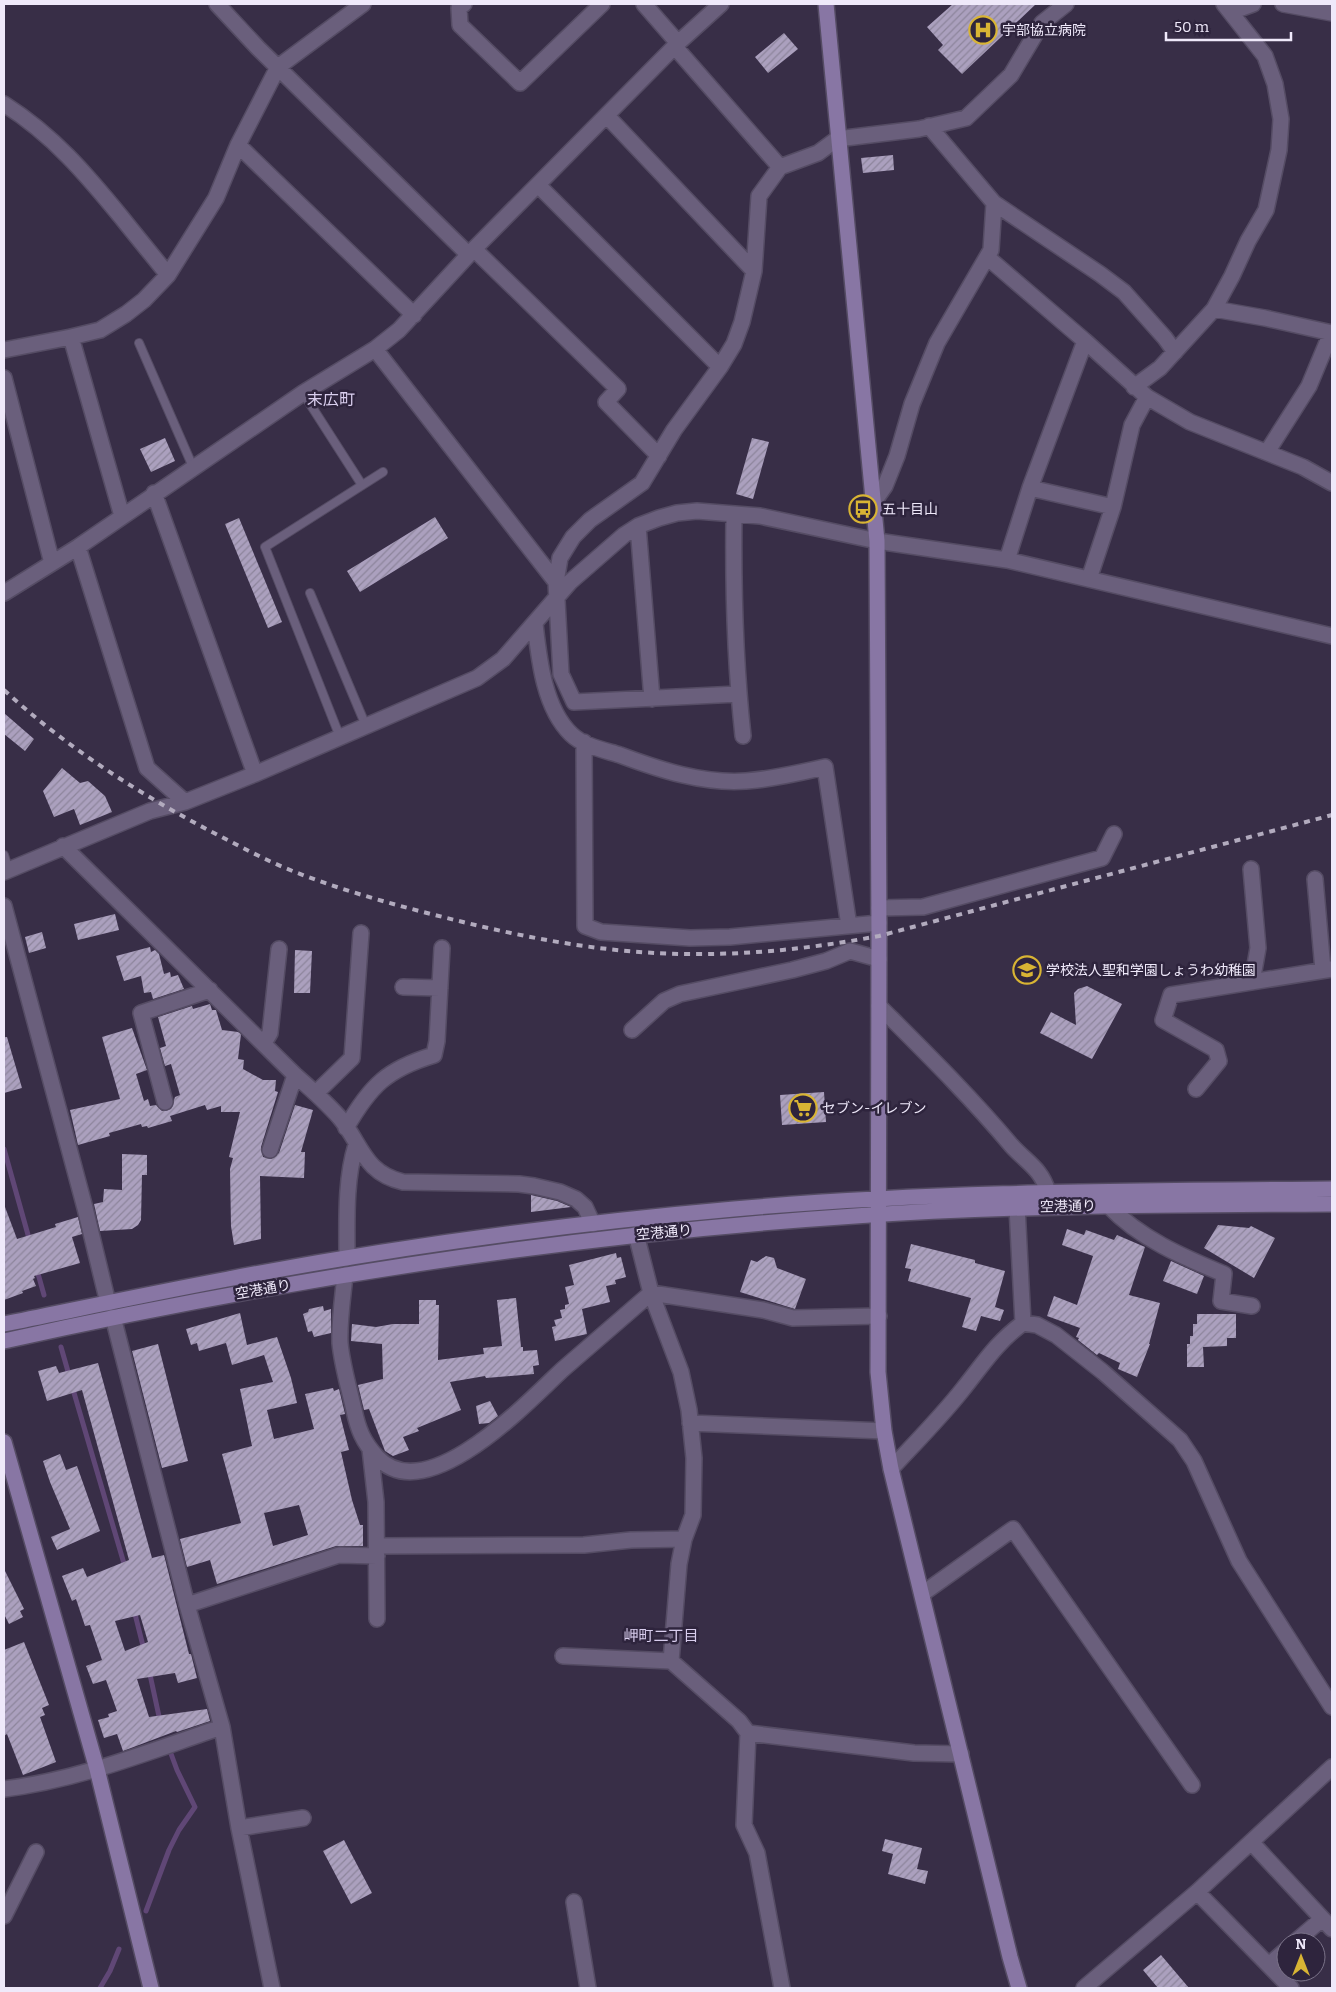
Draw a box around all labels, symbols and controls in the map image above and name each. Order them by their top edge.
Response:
scale bar [1166,10,1291,42]
hospital icon: 宇部協立病院 [968,15,998,45]
text: 50 m [1174,18,1210,36]
place label: 宇部協立病院 [1002,22,1086,39]
district label: 末広町 [307,390,355,409]
bus stop icon: 五十目山 [848,494,878,524]
place label: 五十目山 [882,501,938,518]
school or university icon: 学校法人聖和学園しょうわ幼稚園 [1012,955,1042,985]
place label: 学校法人聖和学園しょうわ幼稚園 [1046,962,1256,979]
supermarket icon: セブン-イレブン [788,1093,818,1123]
place label: セブン-イレブン [822,1100,926,1117]
street label: 空港通り [1040,1198,1096,1215]
street label: 空港通り [635,1222,693,1243]
street label: 空港通り [234,1276,292,1303]
district label: 岬町二丁目 [623,1627,699,1645]
north arrow [1276,1932,1326,1982]
text: N [1296,1936,1307,1953]

